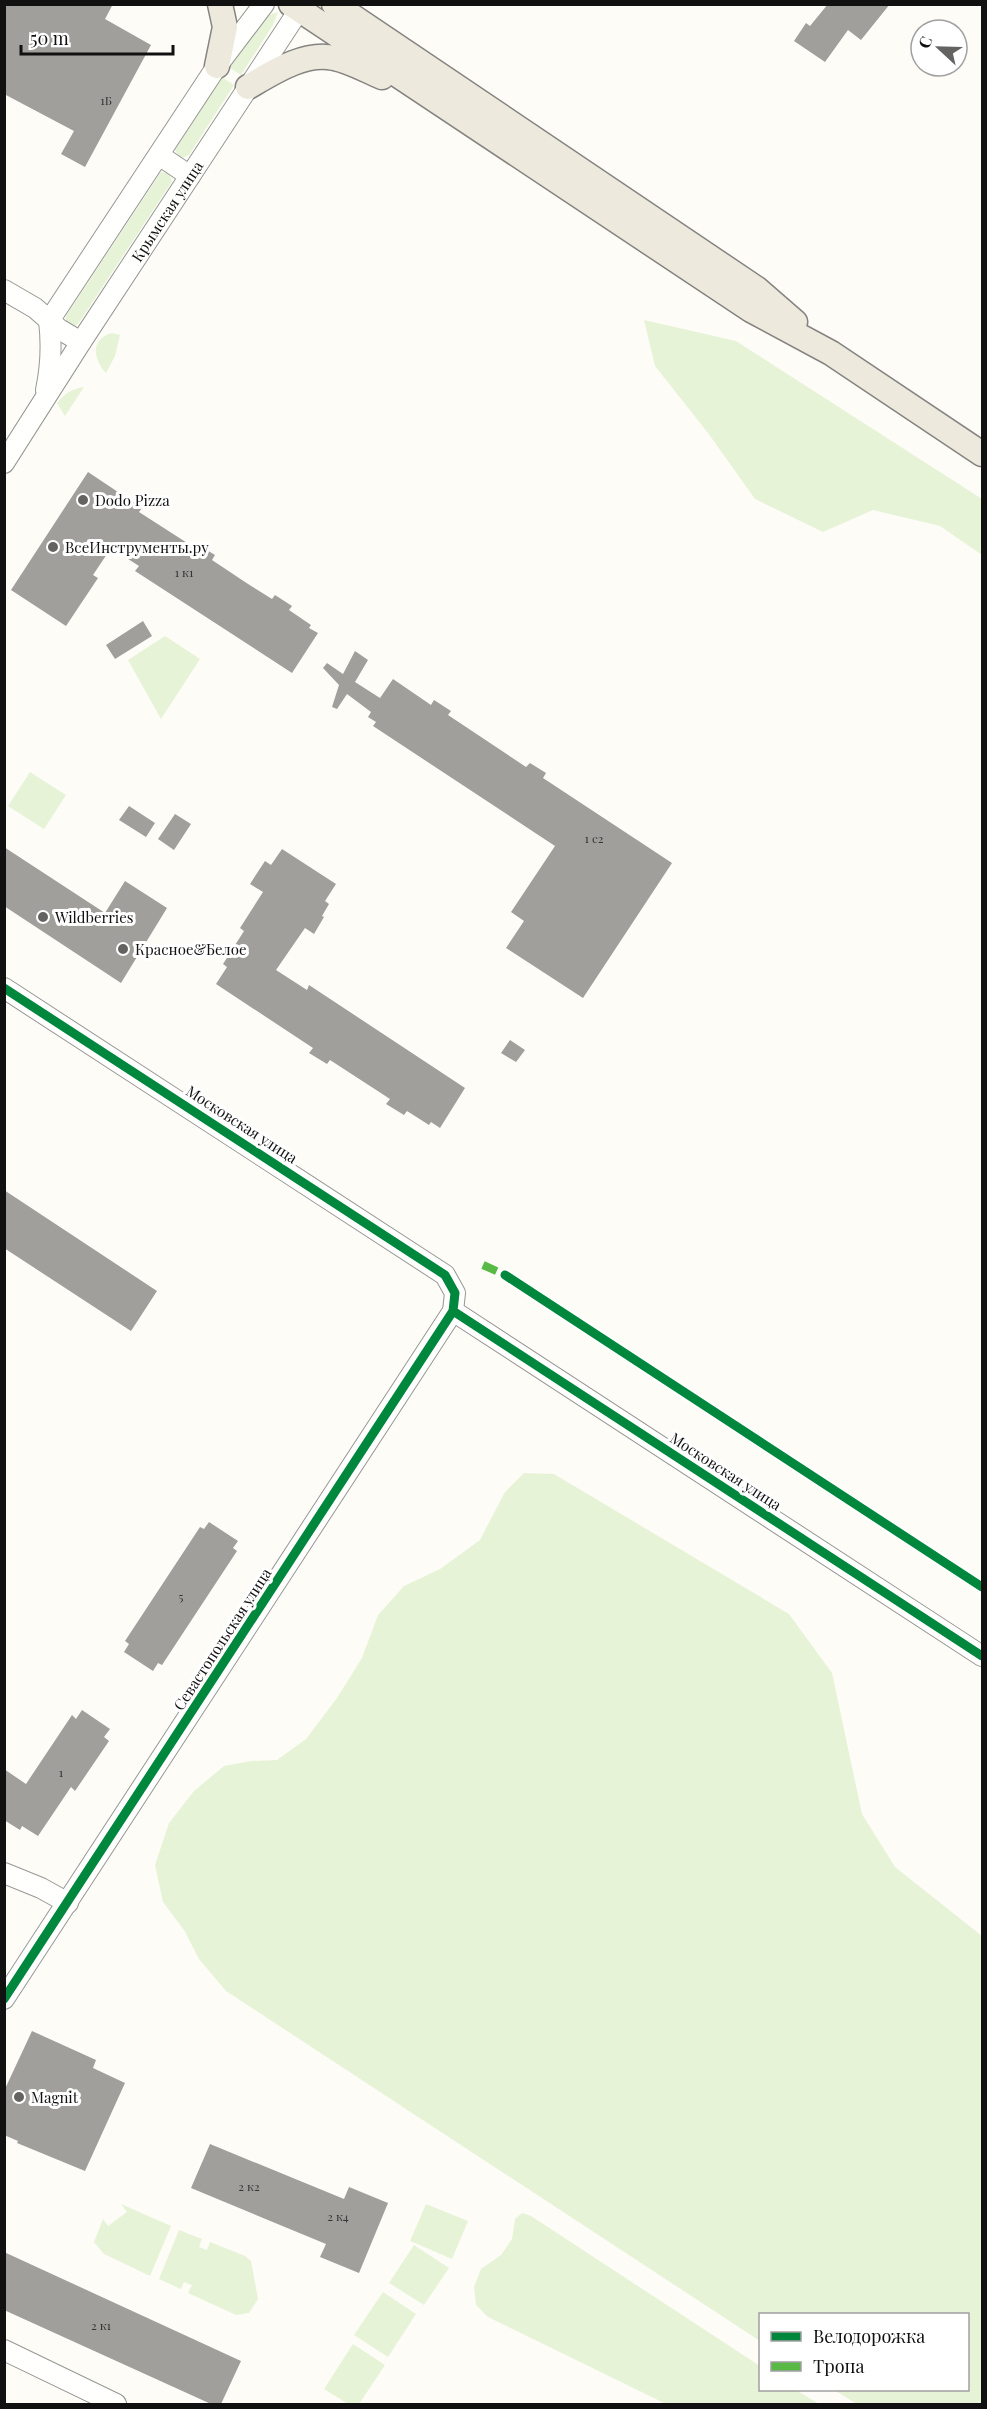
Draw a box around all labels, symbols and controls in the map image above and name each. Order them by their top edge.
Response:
scale bar [21,18,172,56]
north arrow [909,18,969,78]
text: 50 m [30,26,69,50]
text: С [913,33,936,51]
house number: 1Б [100,92,112,108]
street label: Крымская улица [127,156,208,265]
place label: Dodo Pizza [95,490,170,510]
marker: Dodo Pizza [76,493,90,507]
place label: ВсеИнструменты.ру [65,537,209,557]
marker: ВсеИнструменты.ру [46,540,60,554]
house number: 1 к1 [175,564,194,580]
house number: 1 с2 [584,830,604,846]
place label: Wildberries [54,907,134,927]
marker: Wildberries [36,910,50,924]
place label: Красное&Белое [135,939,246,959]
marker: Красное&Белое [116,942,130,956]
street label: Московская улица [183,1081,302,1168]
street label: Московская улица [667,1428,786,1515]
street label: Севастопольская улица [169,1564,276,1714]
house number: 5 [179,1588,184,1604]
house number: 1 [59,1764,64,1780]
place label: Magnit [31,2087,79,2107]
marker: Magnit [12,2090,26,2104]
house number: 2 к2 [238,2178,260,2194]
house number: 2 к4 [327,2208,349,2224]
legend [759,2313,969,2391]
house number: 2 к1 [91,2317,112,2333]
text: Велодорожка [813,2324,925,2348]
text: Тропа [813,2354,864,2378]

